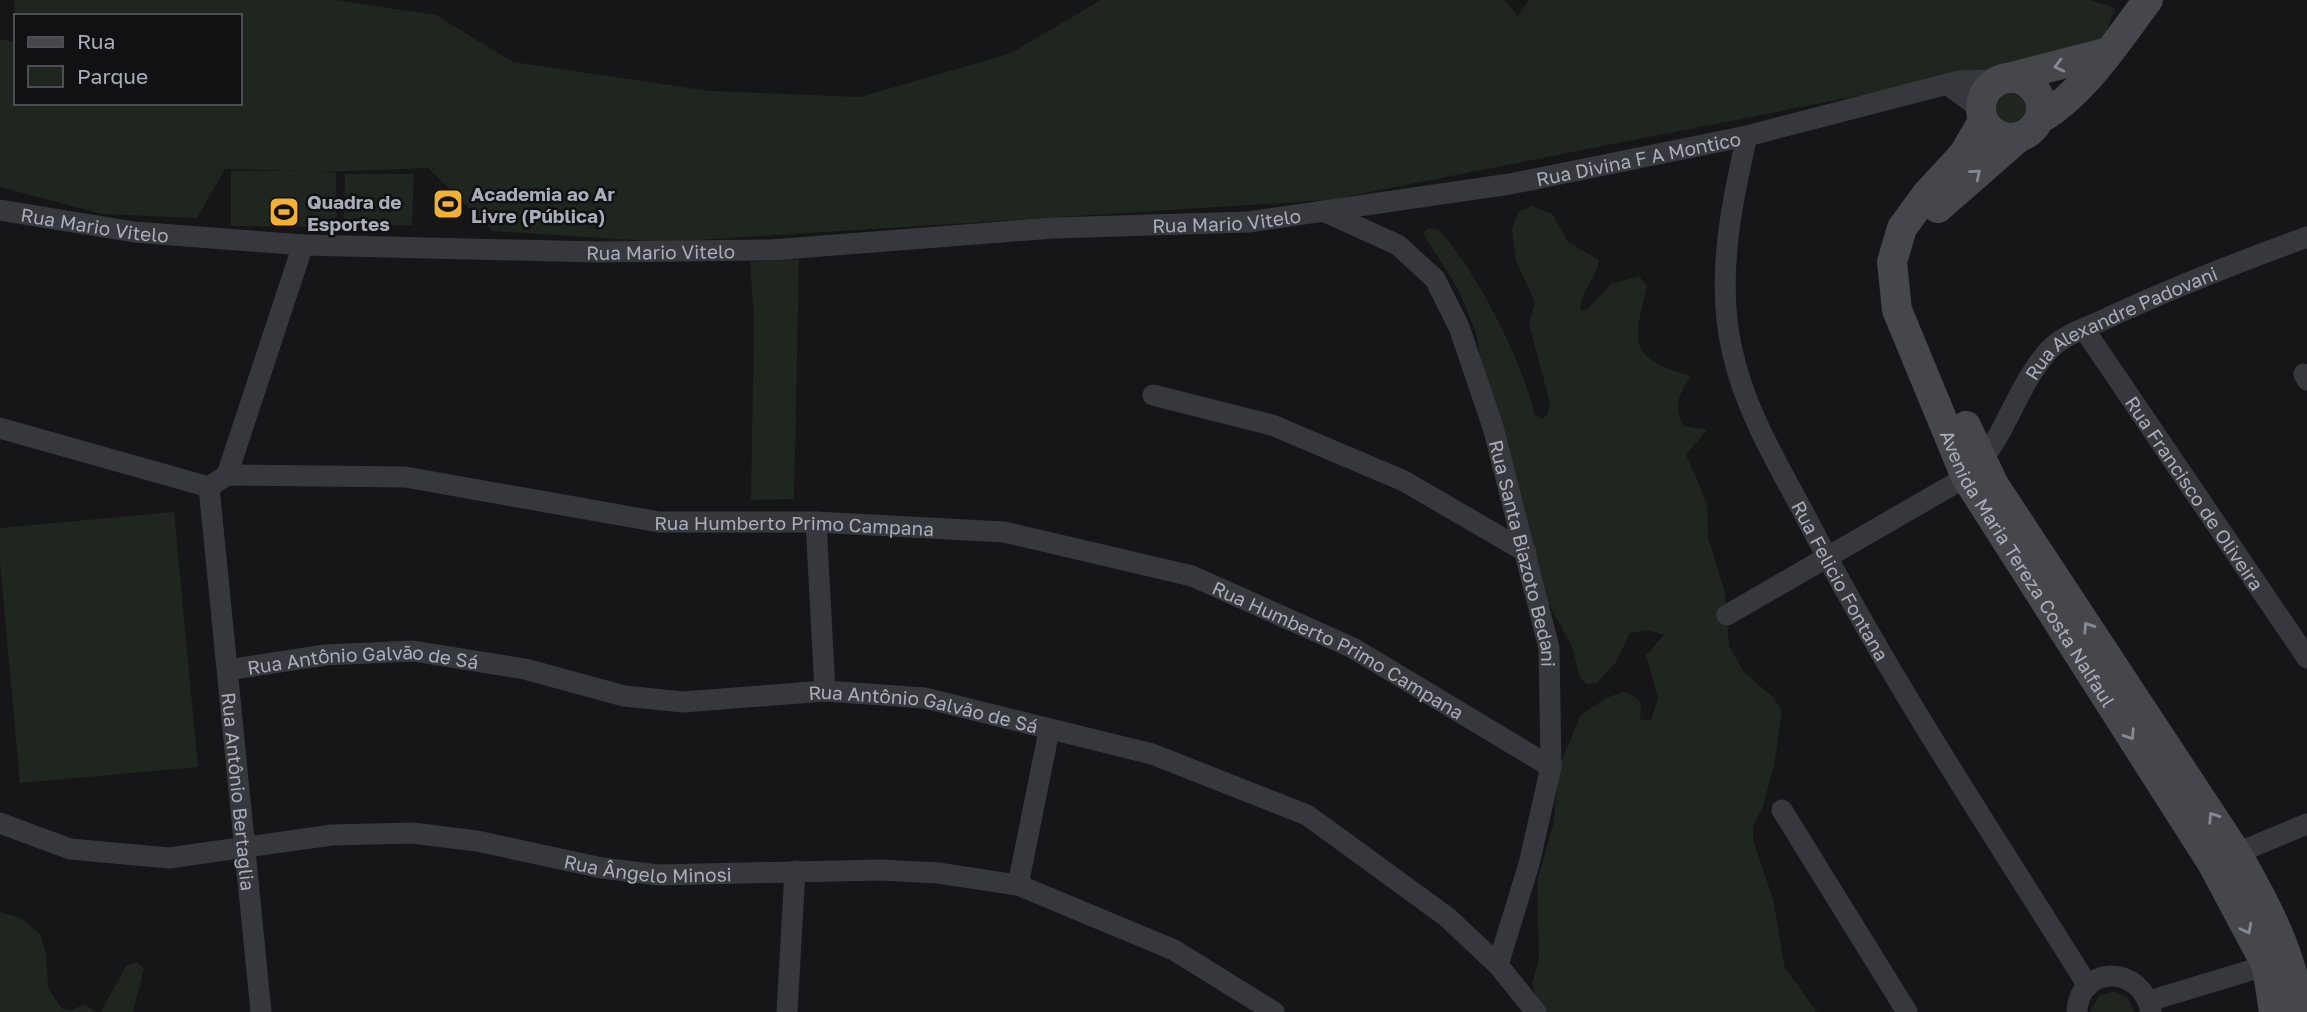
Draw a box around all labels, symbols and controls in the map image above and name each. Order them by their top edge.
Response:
legend [14,14,242,105]
text: Rua [77,28,115,54]
one-way arrow [2053,58,2065,72]
text: Parque [77,63,148,89]
street label: Rua Divina F A Montico [1534,126,1743,190]
one-way arrow [1967,170,1980,182]
place label: Academia ao Ar Livre (Pública) [471,182,615,227]
sports icon: Academia ao Ar Livre (Pública) [431,187,465,221]
place label: Quadra de Esportes [307,190,401,235]
sports icon: Quadra de Esportes [267,195,301,229]
street label: Rua Mario Vitelo [19,202,170,246]
street label: Rua Mario Vitelo [1152,203,1302,236]
street label: Rua Mario Vitelo [586,239,735,264]
street label: Rua Alexandre Padovani [2019,261,2220,384]
street label: Rua Francisco de Oliveira [2121,391,2269,594]
street label: Avenida Maria Tereza Costa Nalfaul [1936,426,2121,711]
street label: Rua Santa Biazoto Bedani [1485,437,1561,667]
street label: Rua Felicio Fontana [1788,496,1894,665]
street label: Rua Humberto Primo Campana [654,511,935,540]
street label: Rua Humberto Primo Campana [1209,575,1468,724]
one-way arrow [2083,622,2096,635]
street label: Rua Antônio Galvão de Sá [245,640,480,678]
street label: Rua Antônio Galvão de Sá [808,679,1041,737]
street label: Rua Antônio Bertaglia [218,691,260,892]
one-way arrow [2122,727,2134,740]
one-way arrow [2208,812,2221,825]
street label: Rua Ângelo Minosi [562,849,732,887]
one-way arrow [2239,922,2253,935]

